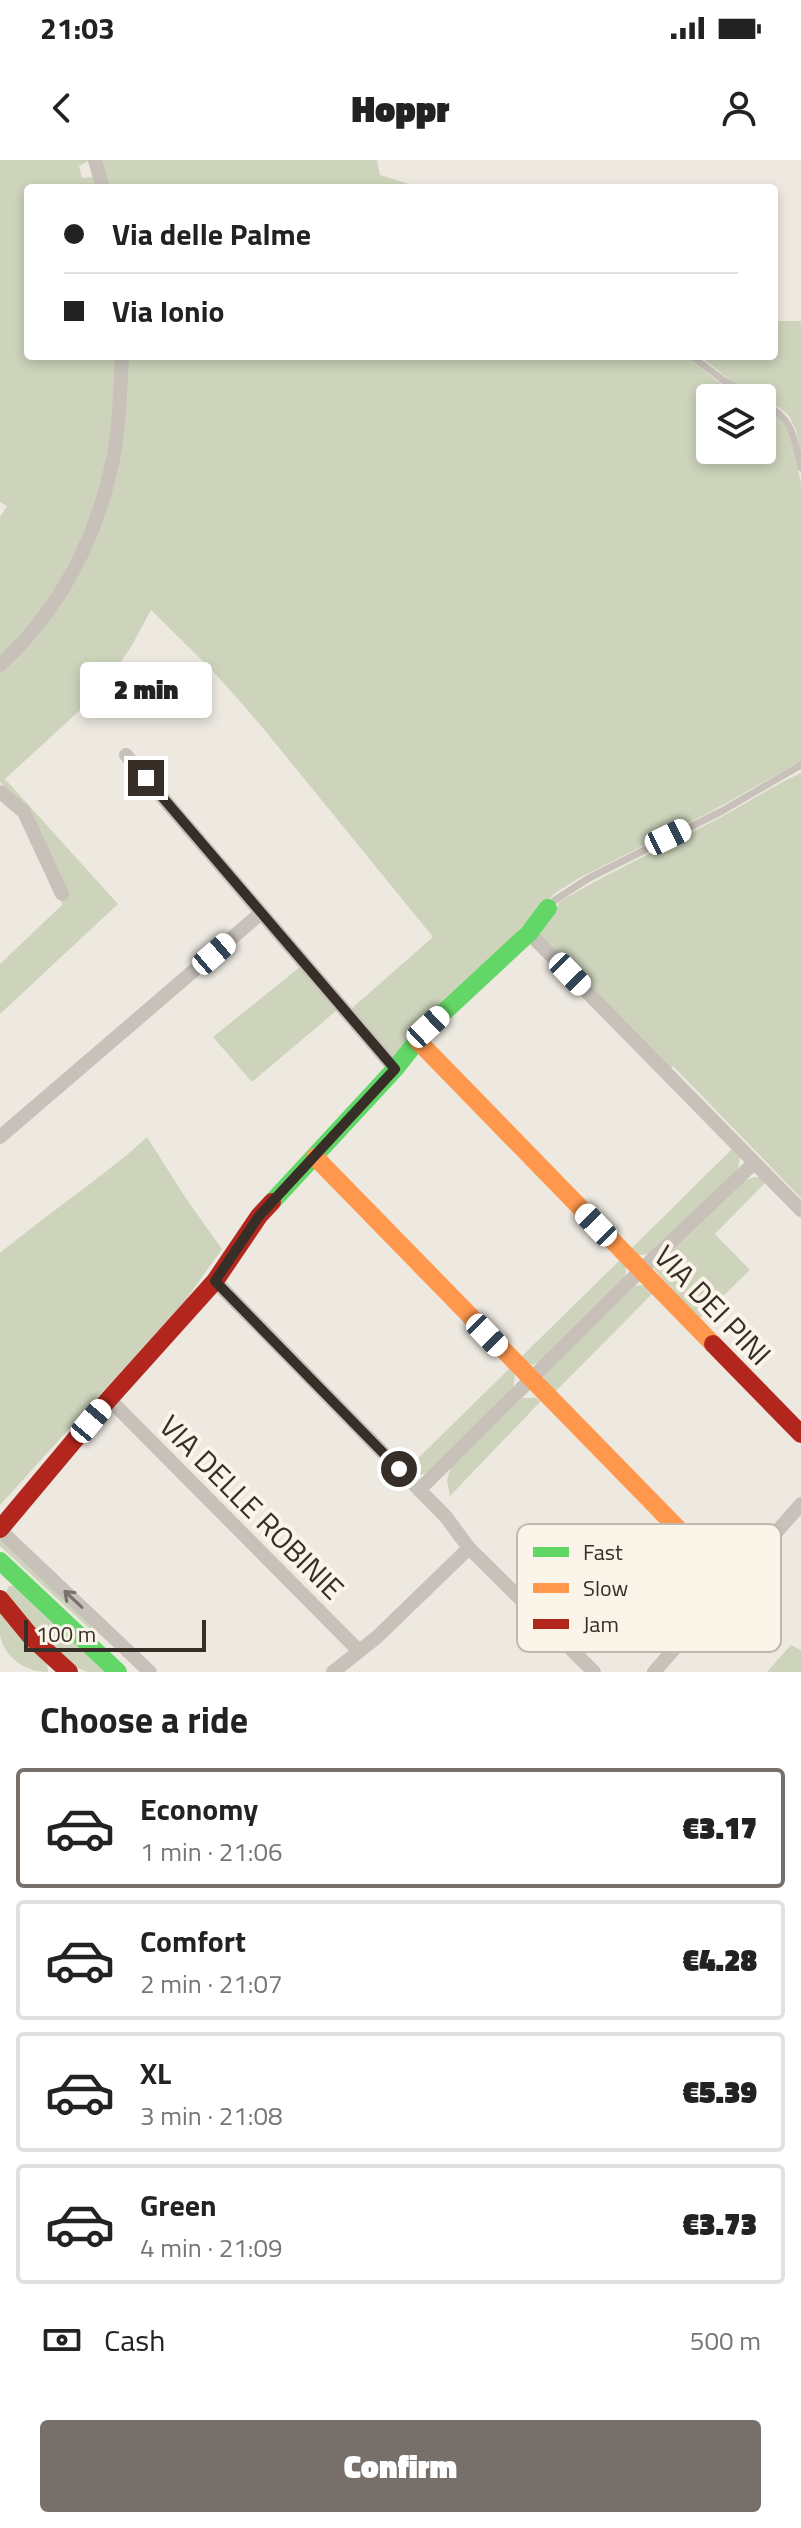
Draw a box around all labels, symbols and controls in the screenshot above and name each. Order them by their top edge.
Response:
text: 21:03 [40,5,115,51]
text: Hoppr [351,81,450,136]
icon: back [40,86,84,130]
icon: person [717,86,761,130]
text: Via delle Palme [112,211,311,257]
text: Via Ionio [112,288,224,334]
map controls [696,384,776,464]
button: layers [696,384,776,464]
callout: 2 min [80,662,212,718]
text: 2 min [114,670,178,709]
route end [128,760,164,796]
car [641,816,695,858]
car [188,929,240,979]
car [545,948,595,1000]
car [402,1002,454,1052]
car [571,1199,621,1251]
street label: VIA DEI PINI [644,1234,782,1376]
car [462,1309,512,1361]
car [66,1395,116,1447]
street label: VIA DELLE ROBINIE [149,1404,355,1610]
route start [381,1451,417,1487]
legend [517,1524,781,1652]
text: Fast [583,1535,623,1569]
text: Slow [583,1571,629,1605]
one-way arrow [63,1590,83,1609]
text: Jam [583,1607,619,1641]
scale bar [24,1616,206,1652]
text: 100 m [36,1617,96,1651]
text: Choose a ride [40,1692,248,1747]
text: Economy [140,1786,258,1832]
icon: car [44,1792,116,1864]
text: €3.17 [683,1805,757,1851]
text: 1 min · 21:06 [140,1832,283,1871]
text: Comfort [140,1918,246,1964]
icon: car [44,1924,116,1996]
text: €4.28 [683,1937,757,1983]
text: 2 min · 21:07 [140,1964,283,2003]
text: XL [140,2050,171,2096]
icon: car [44,2056,116,2128]
text: €5.39 [683,2069,757,2115]
text: 3 min · 21:08 [140,2096,283,2135]
text: Green [140,2182,217,2228]
icon: car [44,2188,116,2260]
text: €3.73 [683,2201,757,2247]
text: 4 min · 21:09 [140,2228,283,2267]
text: Cash [104,2317,165,2363]
icon: cash [40,2318,84,2362]
text: 500 m [690,2321,761,2360]
button: Confirm [40,2420,761,2512]

